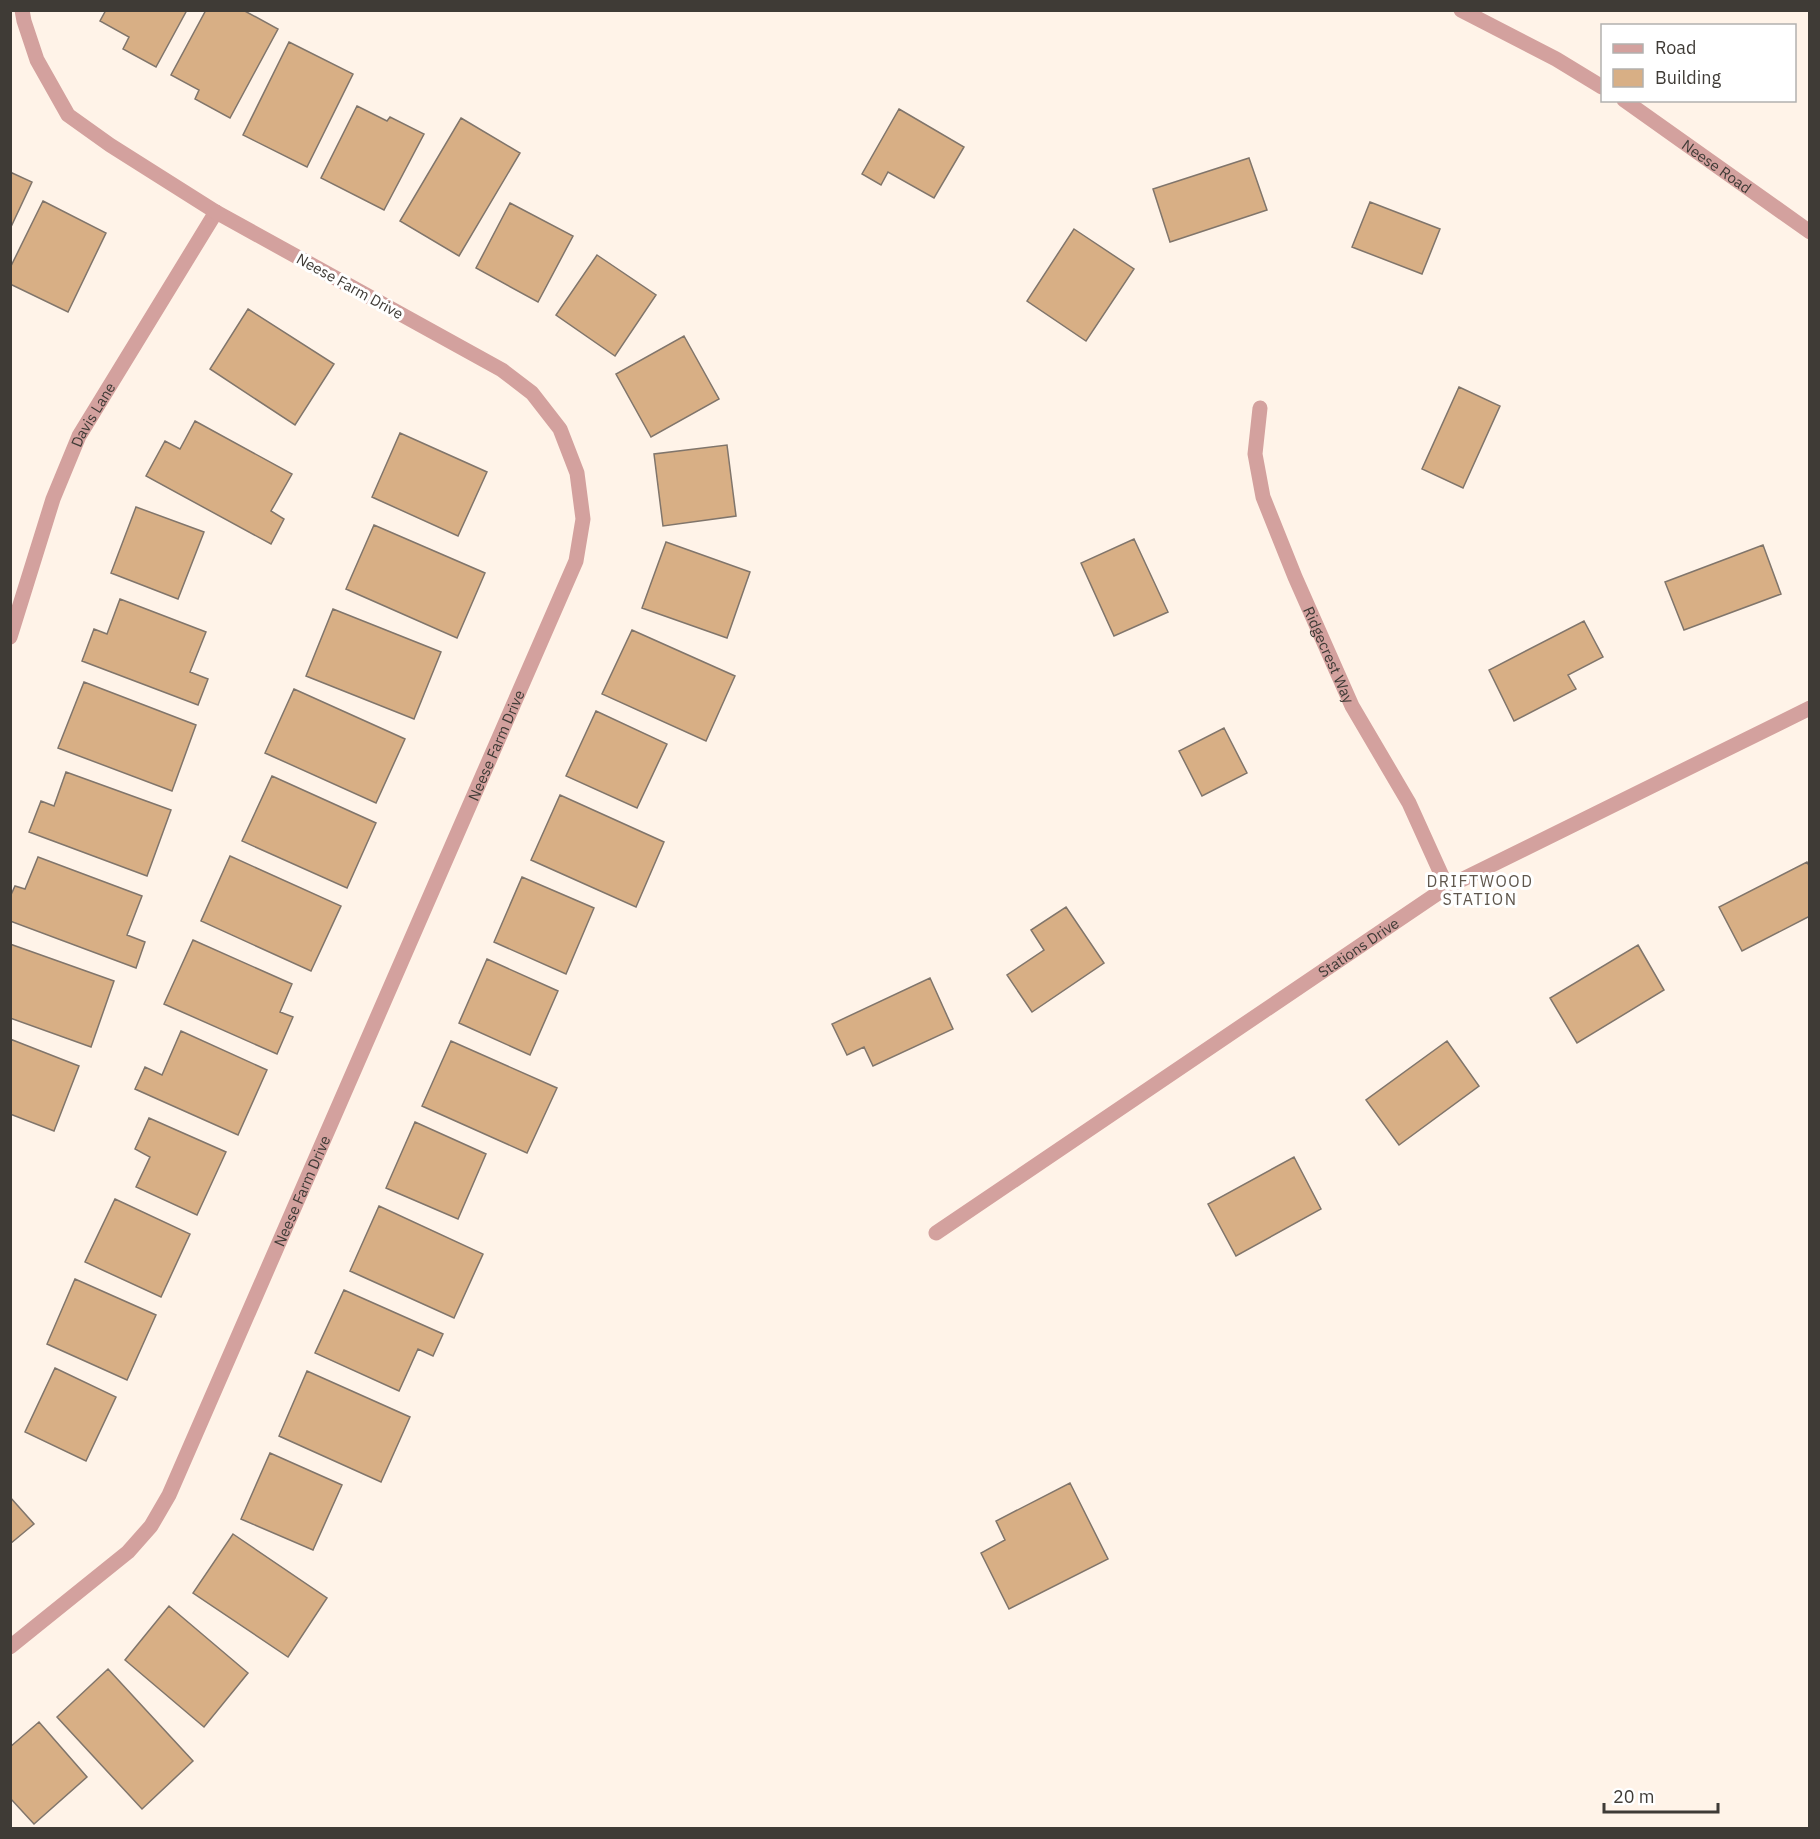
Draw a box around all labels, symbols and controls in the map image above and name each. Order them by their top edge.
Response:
legend [1601,24,1796,102]
text: Road [1655,36,1696,59]
text: Building [1655,66,1722,89]
street label: Neese Road [1679,135,1755,197]
street label: Neese Farm Drive [293,249,407,323]
street label: Davis Lane [66,379,119,450]
street label: Ridgecrest Way [1300,603,1359,706]
street label: Neese Farm Drive [463,687,528,804]
district label: DRIFTWOOD STATION [1427,871,1533,909]
street label: Stations Drive [1314,913,1402,981]
street label: Neese Farm Drive [269,1132,334,1249]
scale bar [1604,1776,1718,1814]
text: 20 m [1613,1785,1655,1808]

